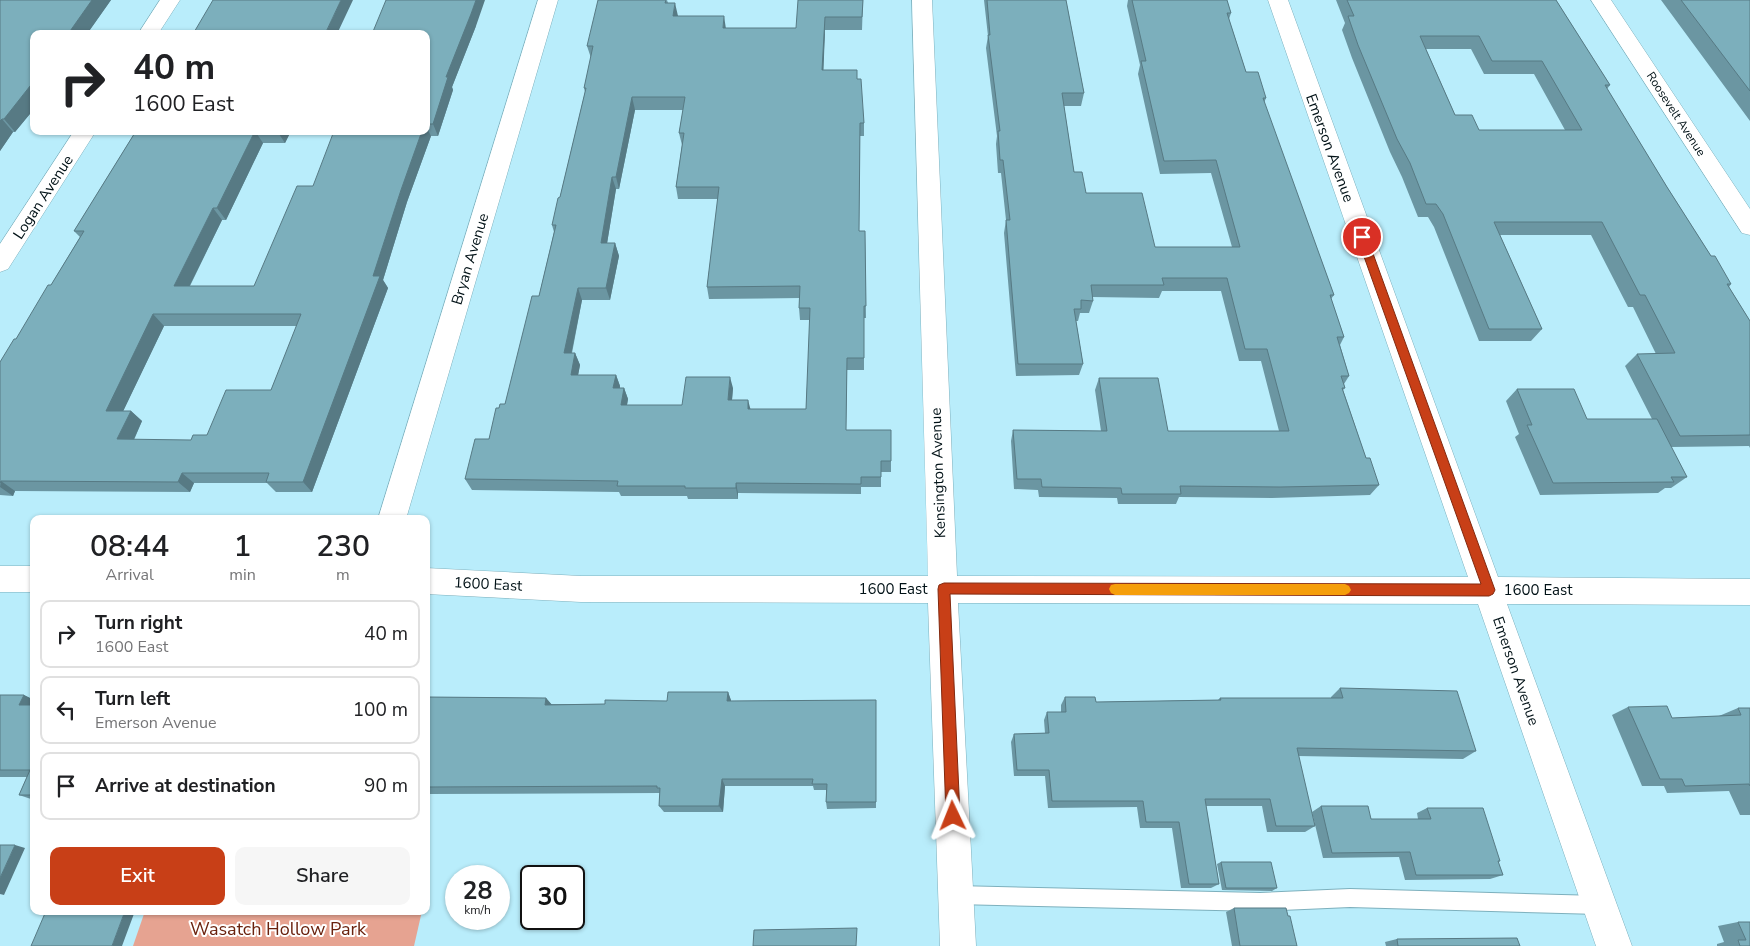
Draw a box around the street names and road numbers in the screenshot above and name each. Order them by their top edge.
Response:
street label: Roosevelt Avenue [1643,69,1709,159]
street label: Emerson Avenue [1301,91,1359,205]
street label: Logan Avenue [8,151,78,243]
street label: Bryan Avenue [447,211,493,307]
street label: Kensington Avenue [926,407,950,539]
street label: 1600 East [453,572,524,596]
street label: 1600 East [859,579,928,599]
street label: 1600 East [1504,580,1573,600]
street label: Emerson Avenue [1488,614,1544,728]

